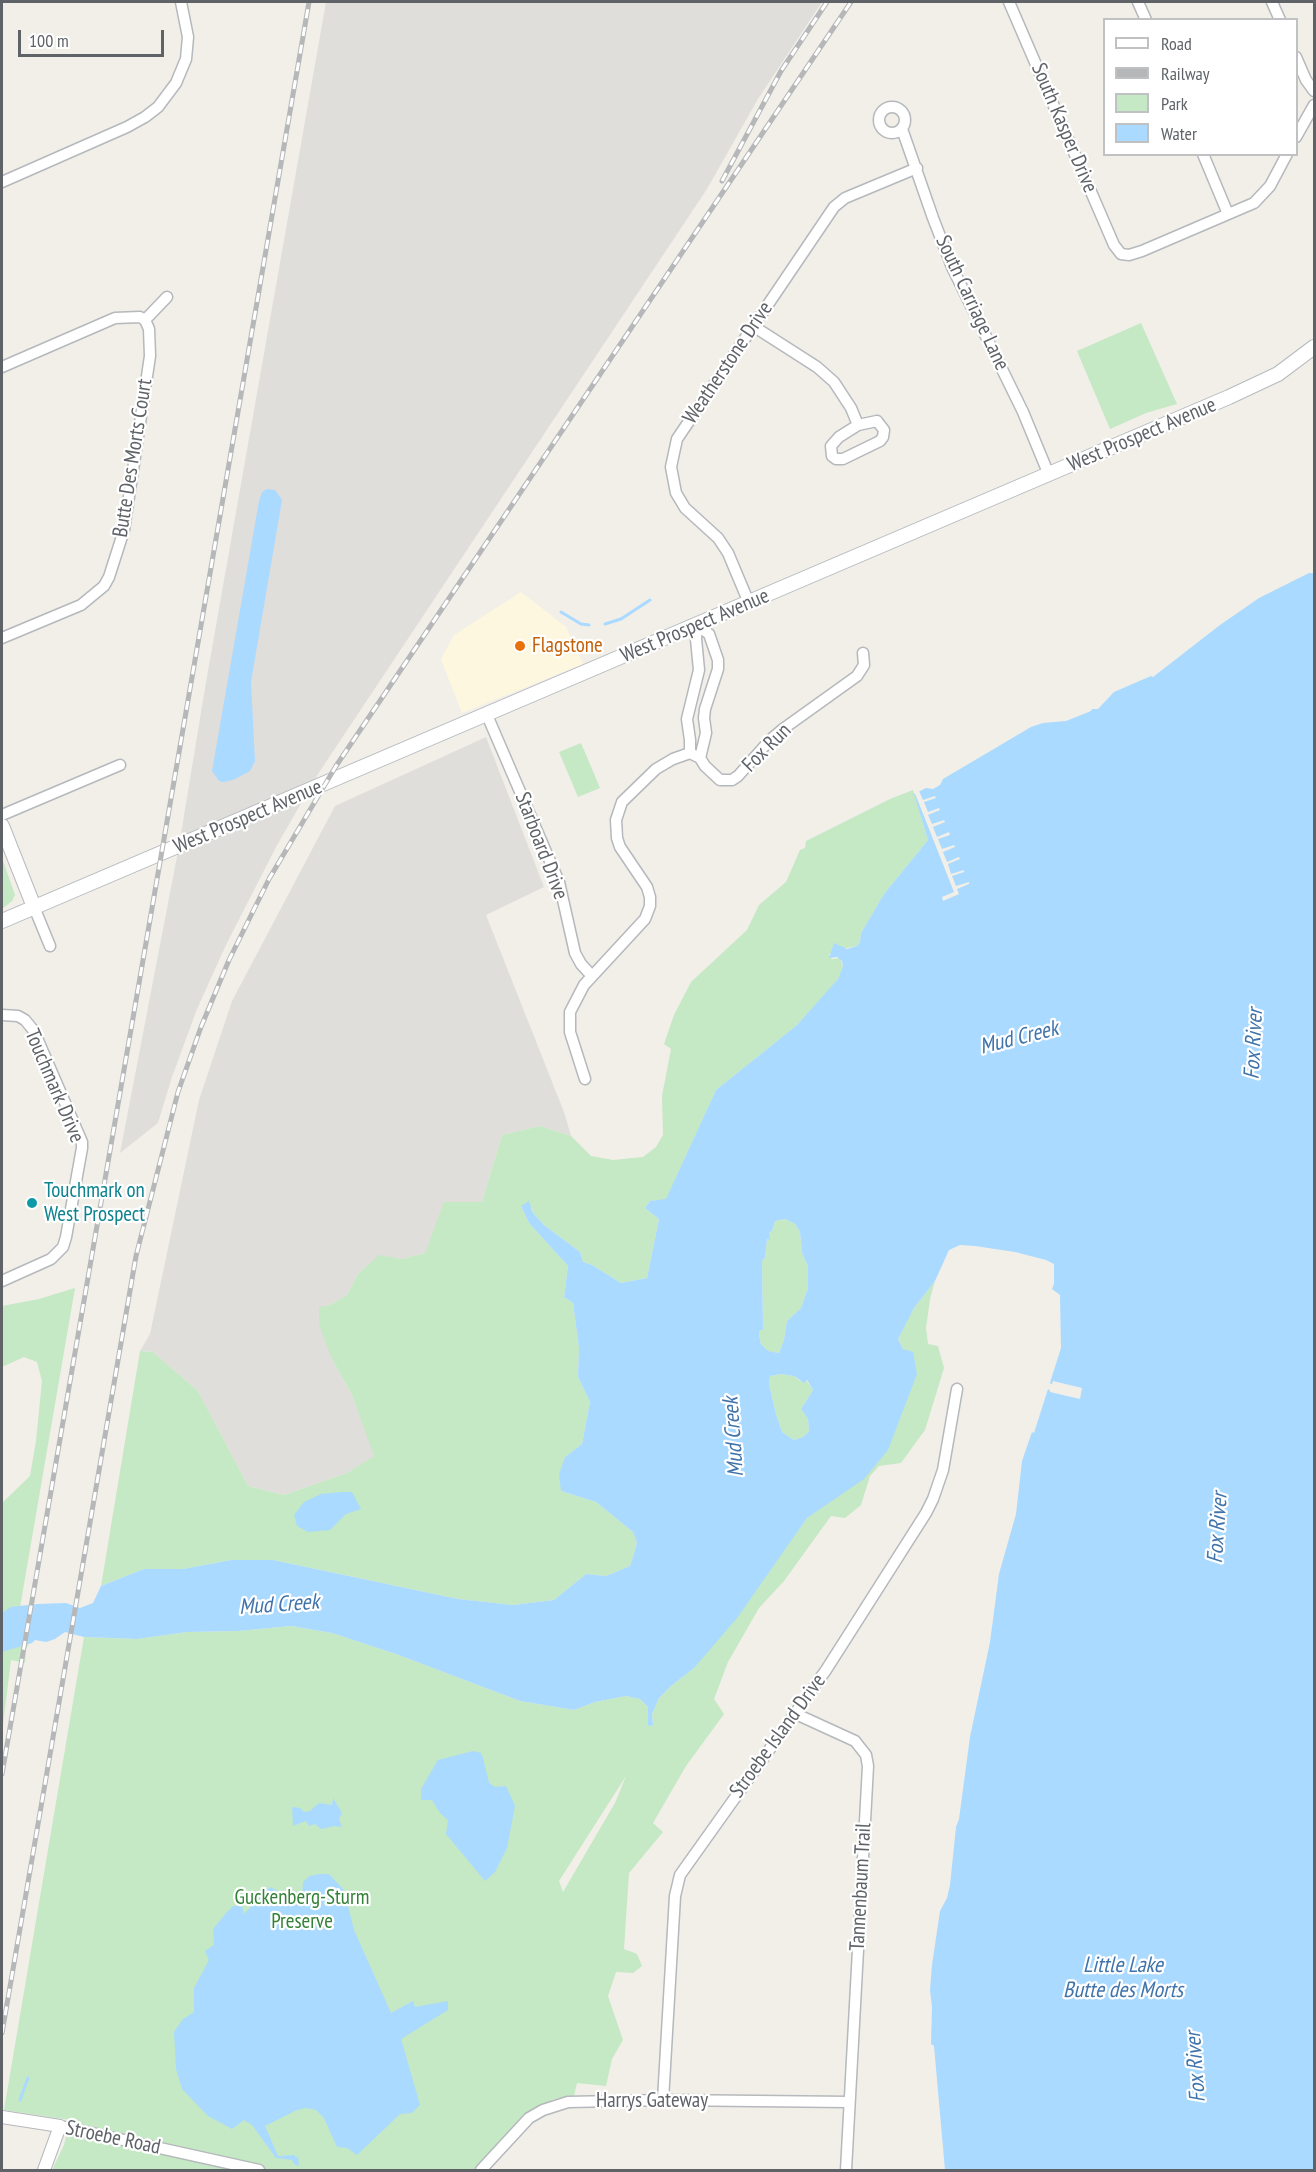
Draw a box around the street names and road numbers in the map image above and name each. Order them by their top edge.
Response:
street label: South Kasper Drive [1025,59,1103,197]
street label: South Carriage Lane [930,232,1014,374]
street label: Weatherstone Drive [678,297,778,429]
street label: Butte Des Morts Court [108,377,158,539]
street label: West Prospect Avenue [1064,392,1220,478]
street label: West Prospect Avenue [617,583,773,669]
street label: Fox Run [737,718,797,778]
street label: West Prospect Avenue [170,774,326,860]
street label: Starboard Drive [509,789,573,903]
street label: Touchmark Drive [19,1026,89,1146]
street label: Stroebe Island Drive [725,1669,831,1803]
street label: Tannenbaum Trail [845,1822,877,1952]
street label: Harrys Gateway [596,2088,708,2114]
street label: Stroebe Road [63,2116,163,2160]

